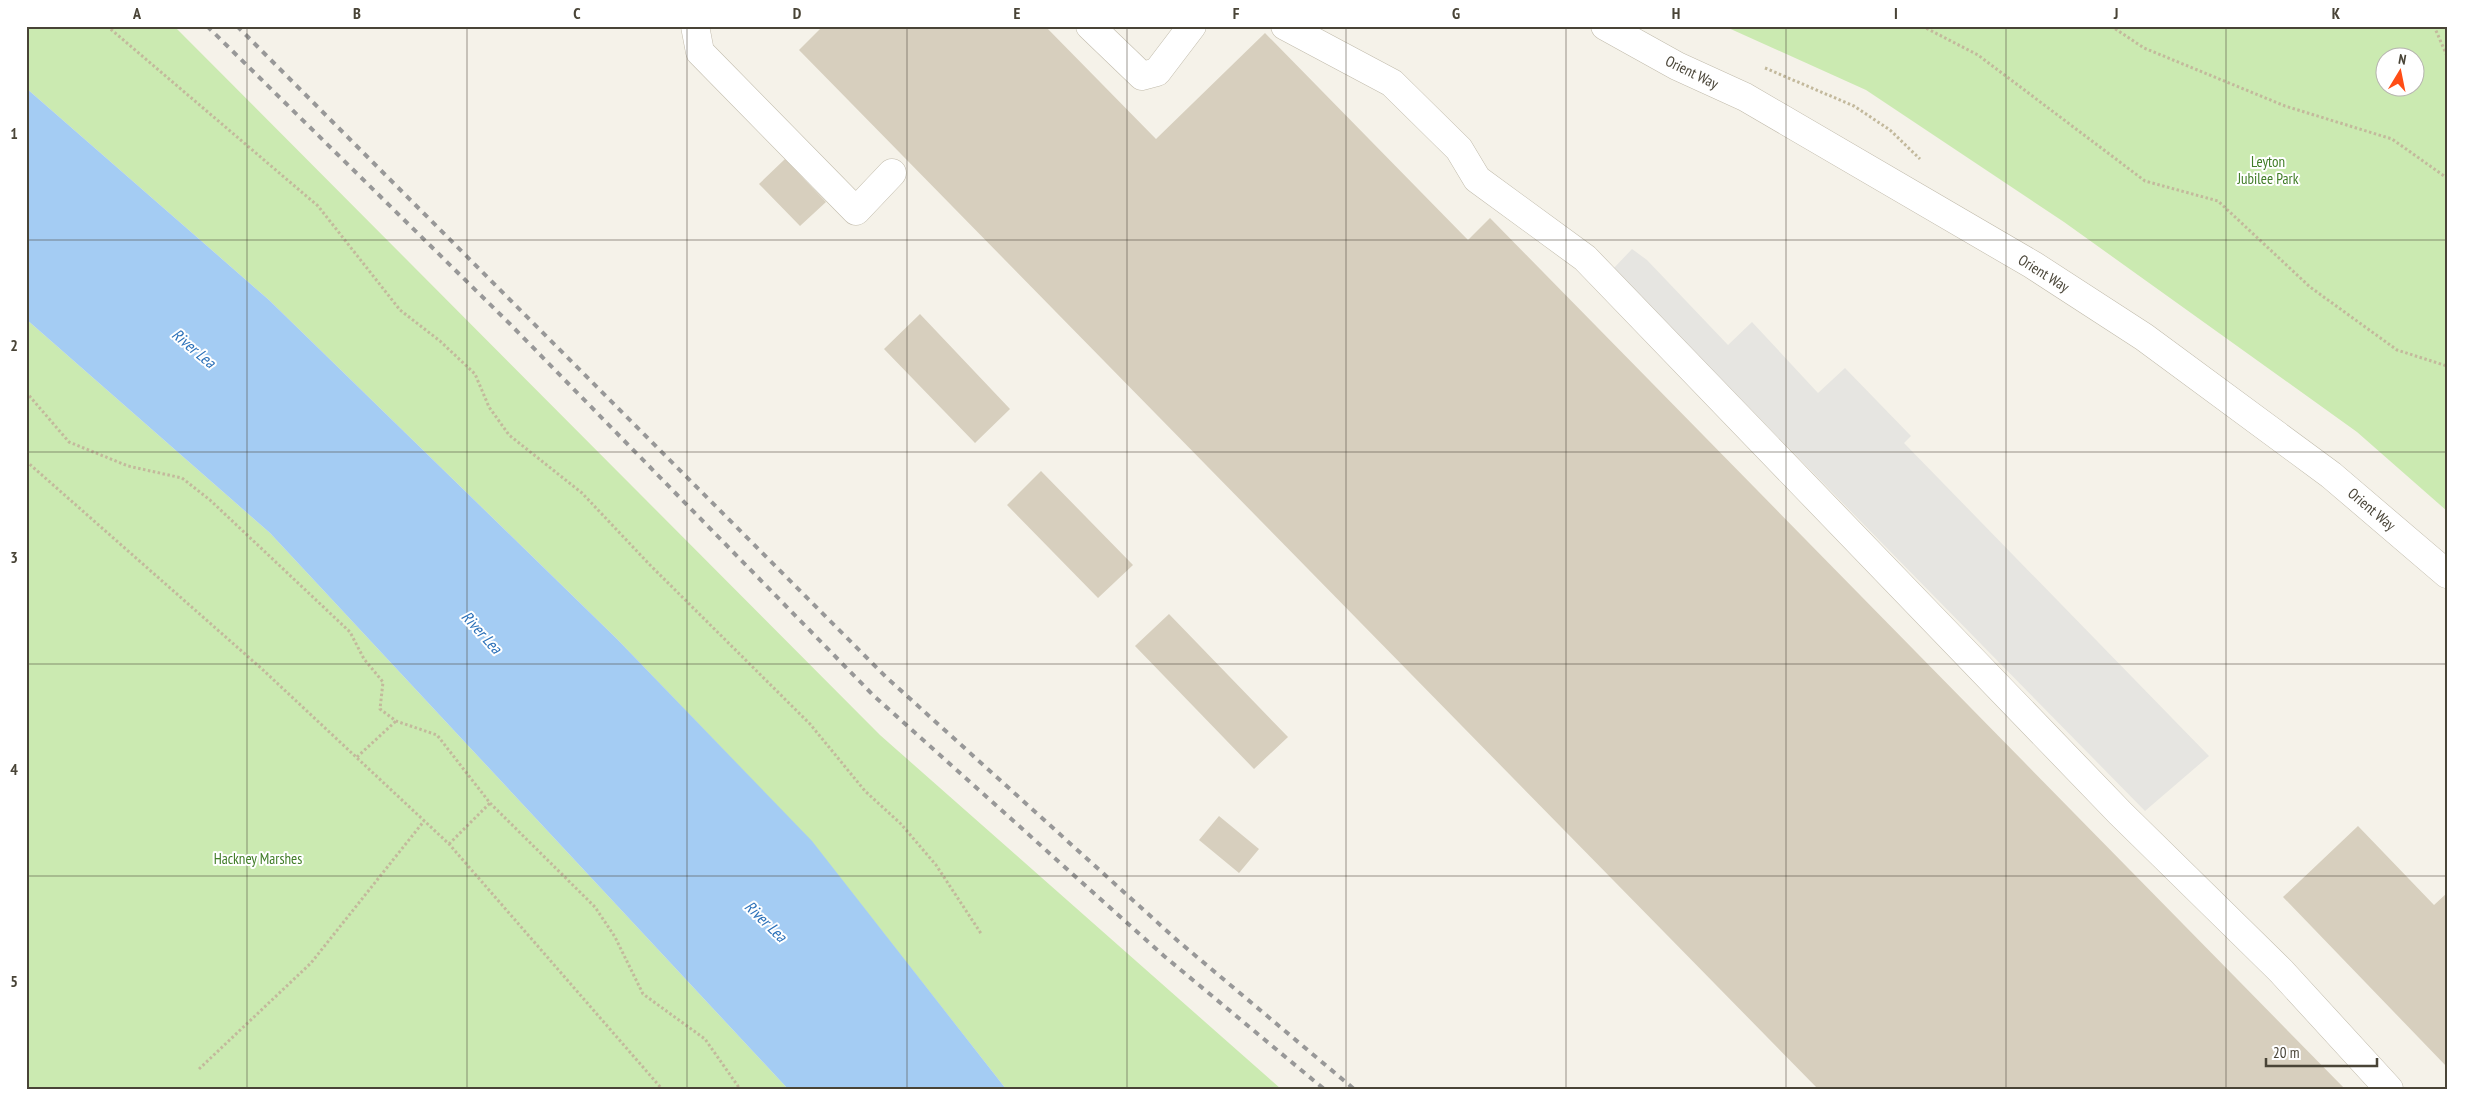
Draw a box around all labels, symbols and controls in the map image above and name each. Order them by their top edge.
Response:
text: A [132,3,142,23]
text: B [353,3,361,23]
text: C [573,3,581,23]
text: D [793,3,802,23]
text: E [1014,3,1021,23]
text: F [1233,3,1240,23]
text: G [1452,3,1460,23]
text: H [1672,3,1680,23]
text: I [1894,3,1898,23]
text: J [2113,3,2118,23]
text: K [2332,3,2341,23]
north arrow [2376,48,2426,98]
text: N [2397,50,2408,69]
street label: Orient Way [1662,51,1722,93]
text: 1 [10,123,18,143]
park label: Leyton Jubilee Park [2236,152,2299,188]
street label: Orient Way [2015,250,2073,296]
water label: River Lea [168,324,221,373]
text: 2 [10,335,18,355]
street label: Orient Way [2344,484,2400,535]
text: 3 [10,547,18,567]
water label: River Lea [458,606,507,659]
text: 4 [10,759,18,779]
park label: Hackney Marshes [214,849,302,868]
water label: River Lea [741,896,792,947]
text: 5 [10,971,18,991]
scale bar [2266,1035,2377,1067]
text: 20 m [2273,1043,2299,1062]

